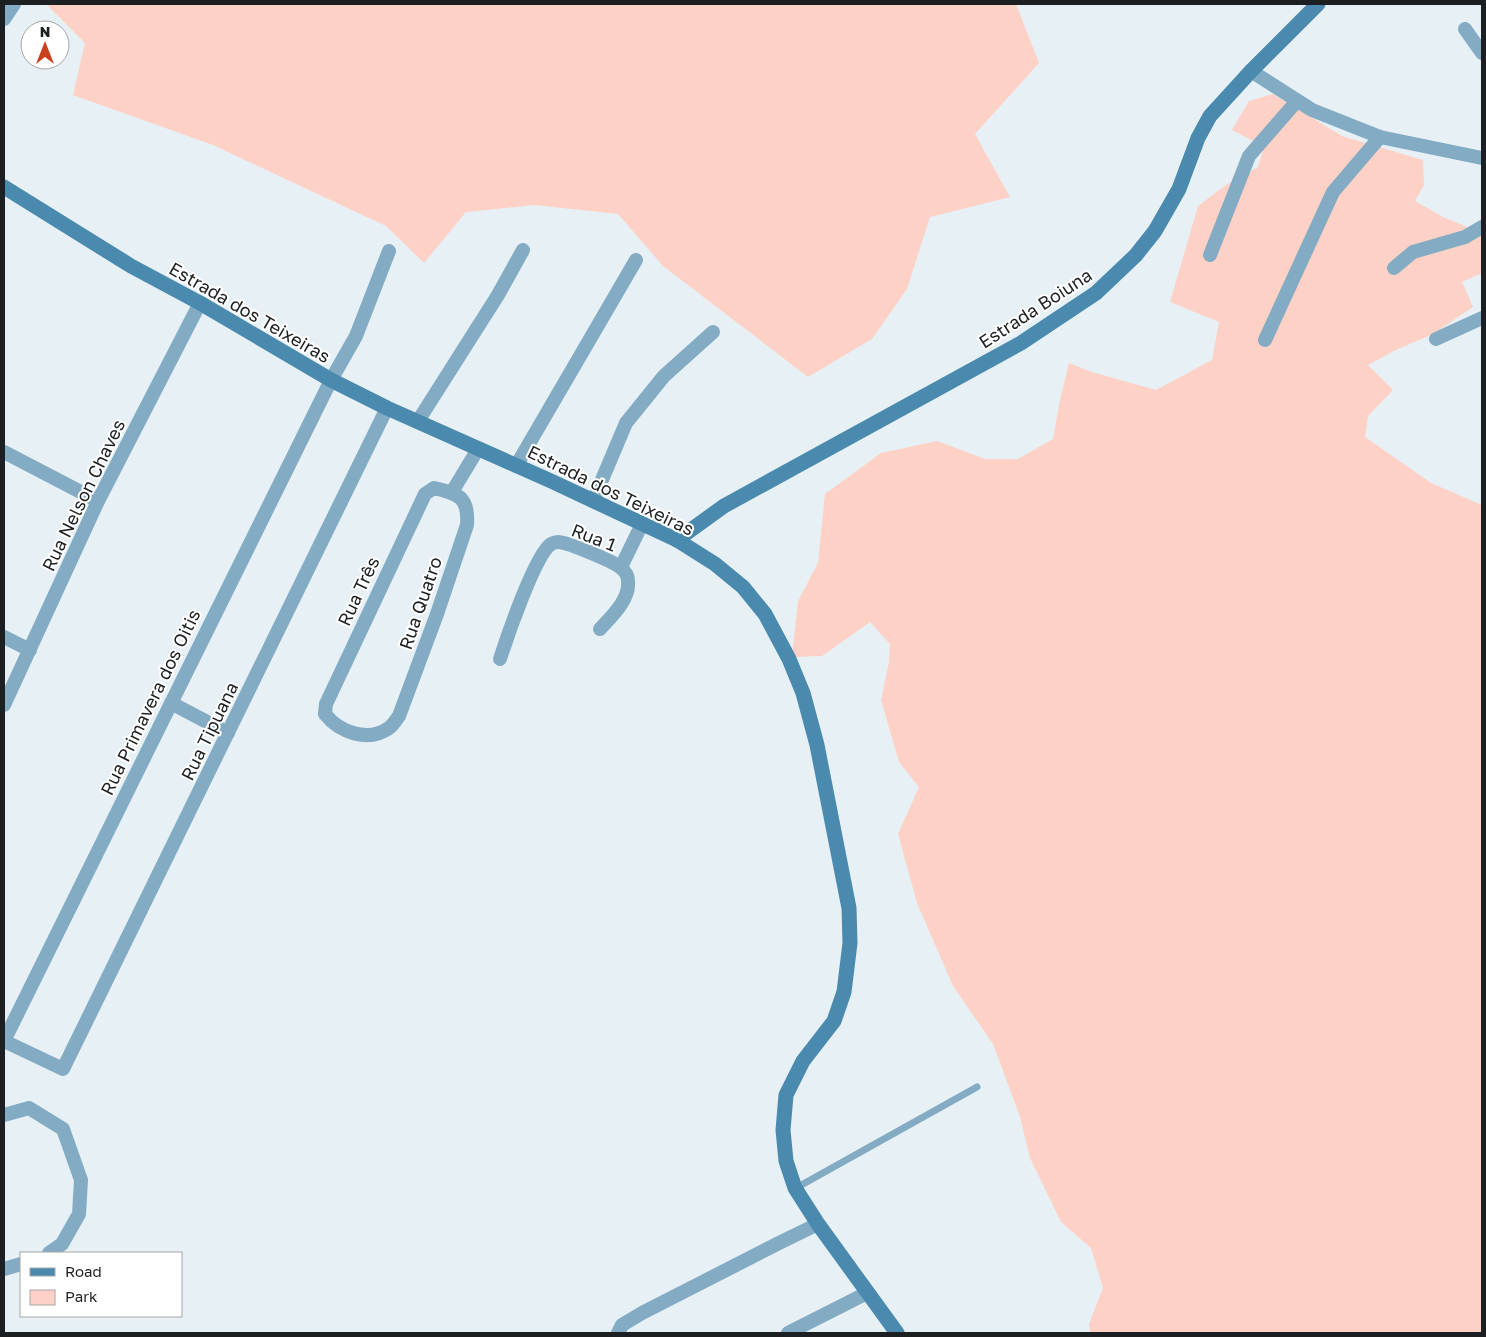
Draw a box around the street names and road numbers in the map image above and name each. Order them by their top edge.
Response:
street label: Estrada dos Teixeiras [165,257,335,367]
street label: Estrada Boiuna [974,263,1096,353]
street label: Rua Nelson Chaves [37,416,129,574]
street label: Estrada dos Teixeiras [524,440,698,540]
street label: Rua 1 [569,518,620,556]
street label: Rua Três [332,553,384,629]
street label: Rua Quatro [394,554,446,652]
street label: Rua Primavera dos Oitis [95,605,205,799]
street label: Rua Tipuana [176,678,242,784]

